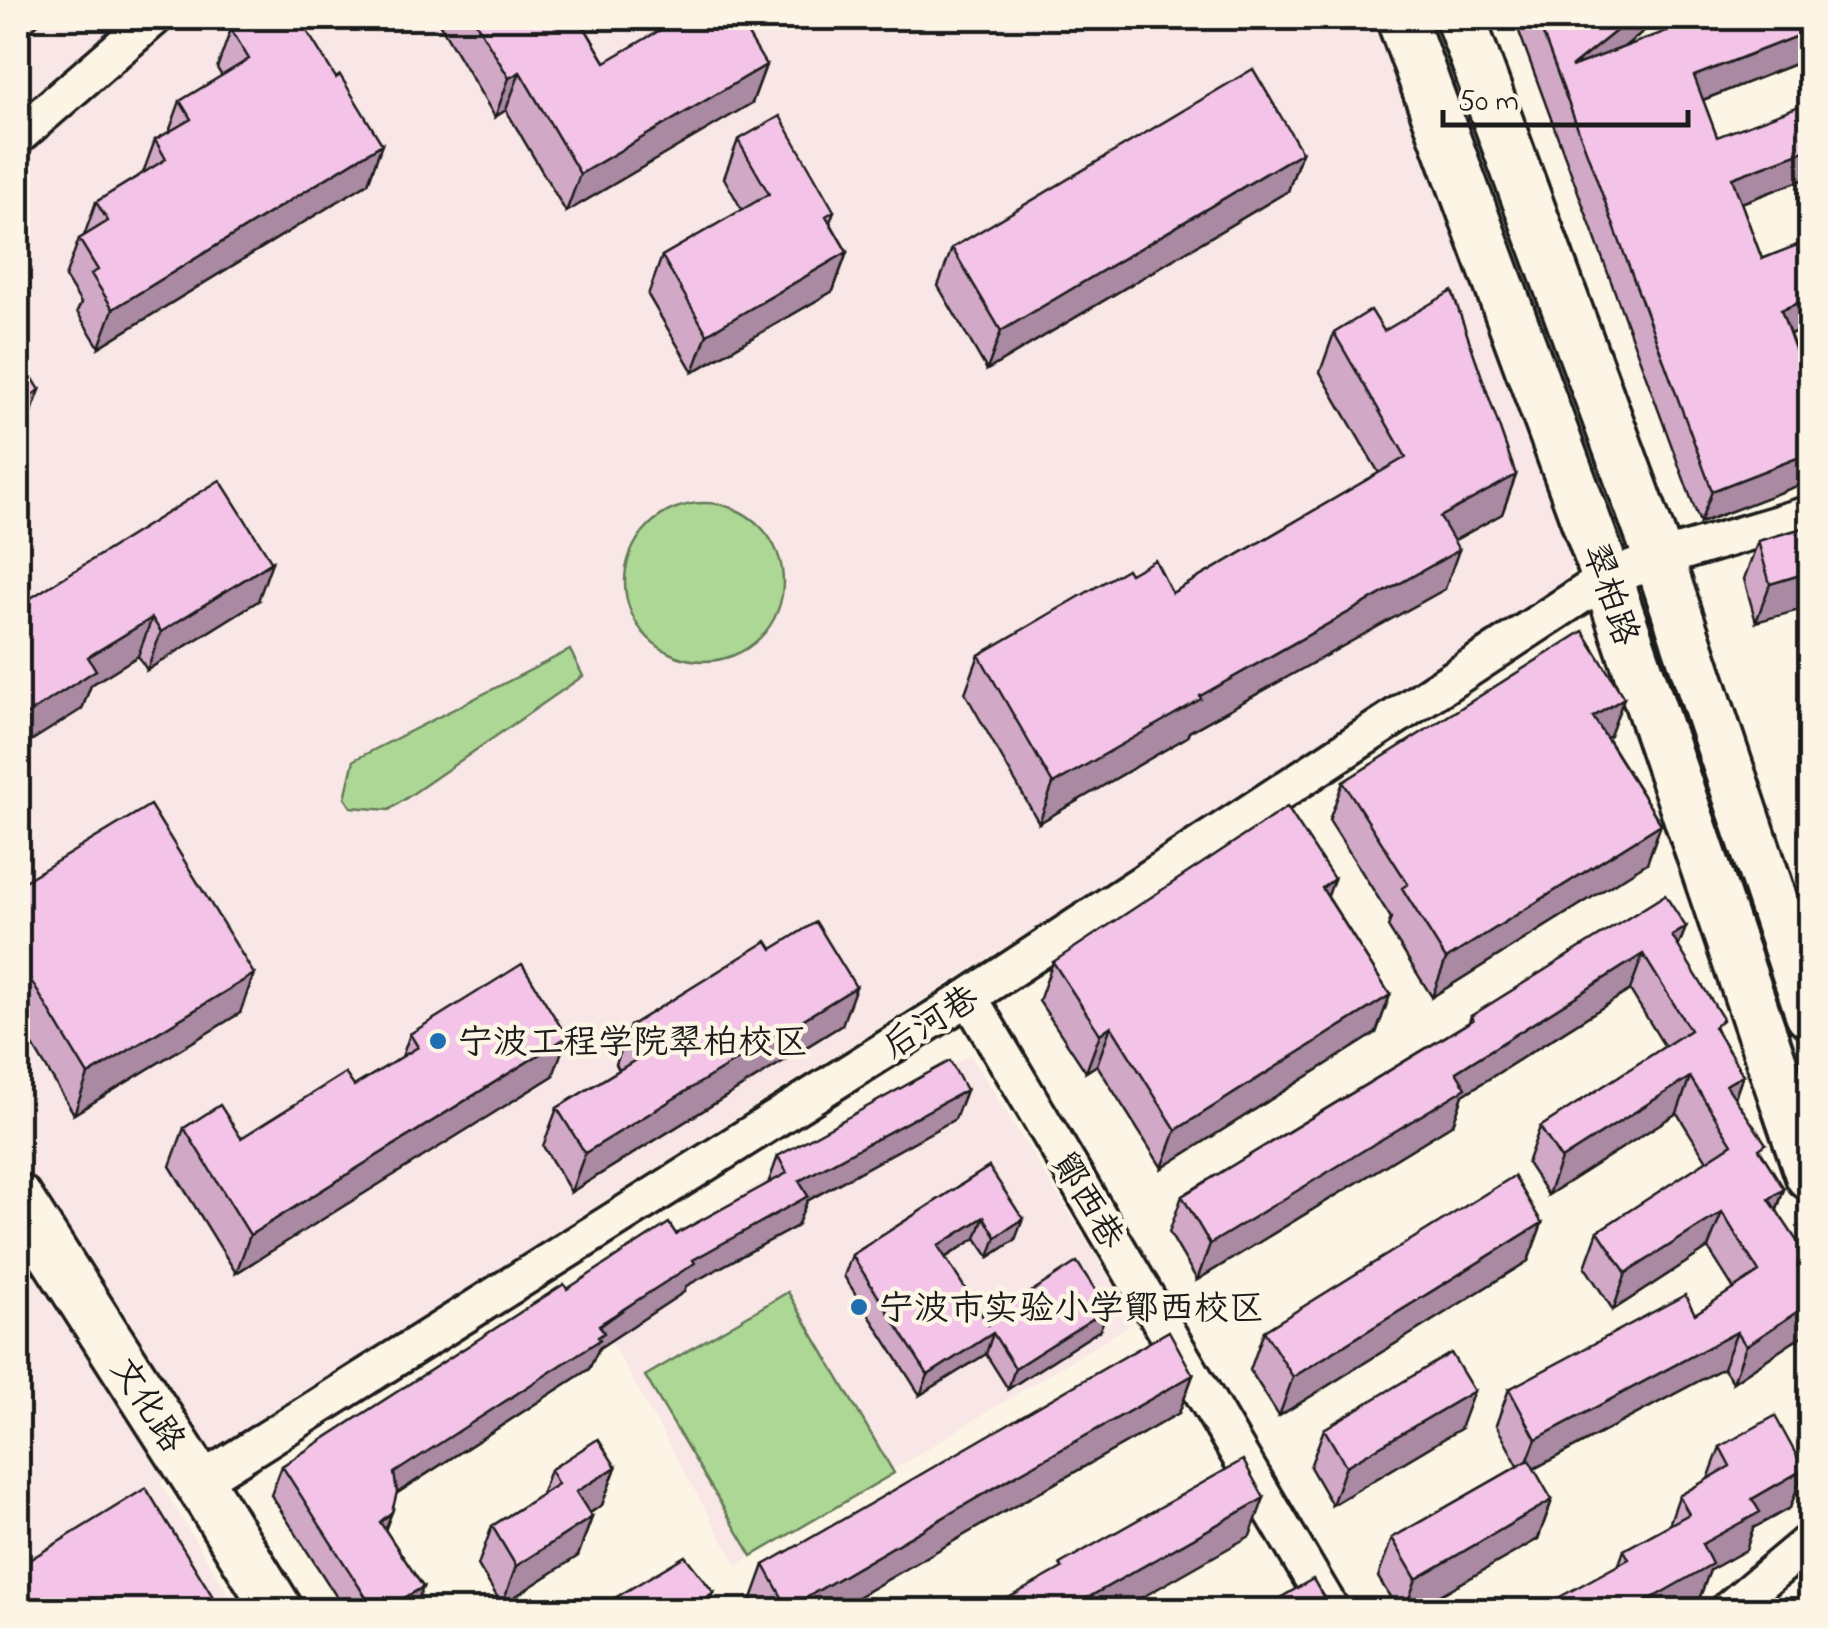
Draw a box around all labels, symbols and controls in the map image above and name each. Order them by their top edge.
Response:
scale bar [1443,65,1688,127]
text: 50 m [1458,81,1519,125]
street label: 翠柏路 [1567,537,1650,653]
street label: 后河巷 [874,975,990,1073]
place label: 宁波工程学院翠柏校区 [458,1019,808,1070]
marker: 宁波工程学院翠柏校区 [427,1030,449,1052]
street label: 鄮西巷 [1037,1144,1135,1260]
place label: 宁波市实验小学鄮西校区 [879,1285,1264,1336]
marker: 宁波市实验小学鄮西校区 [848,1296,870,1318]
street label: 文化路 [96,1348,196,1464]

